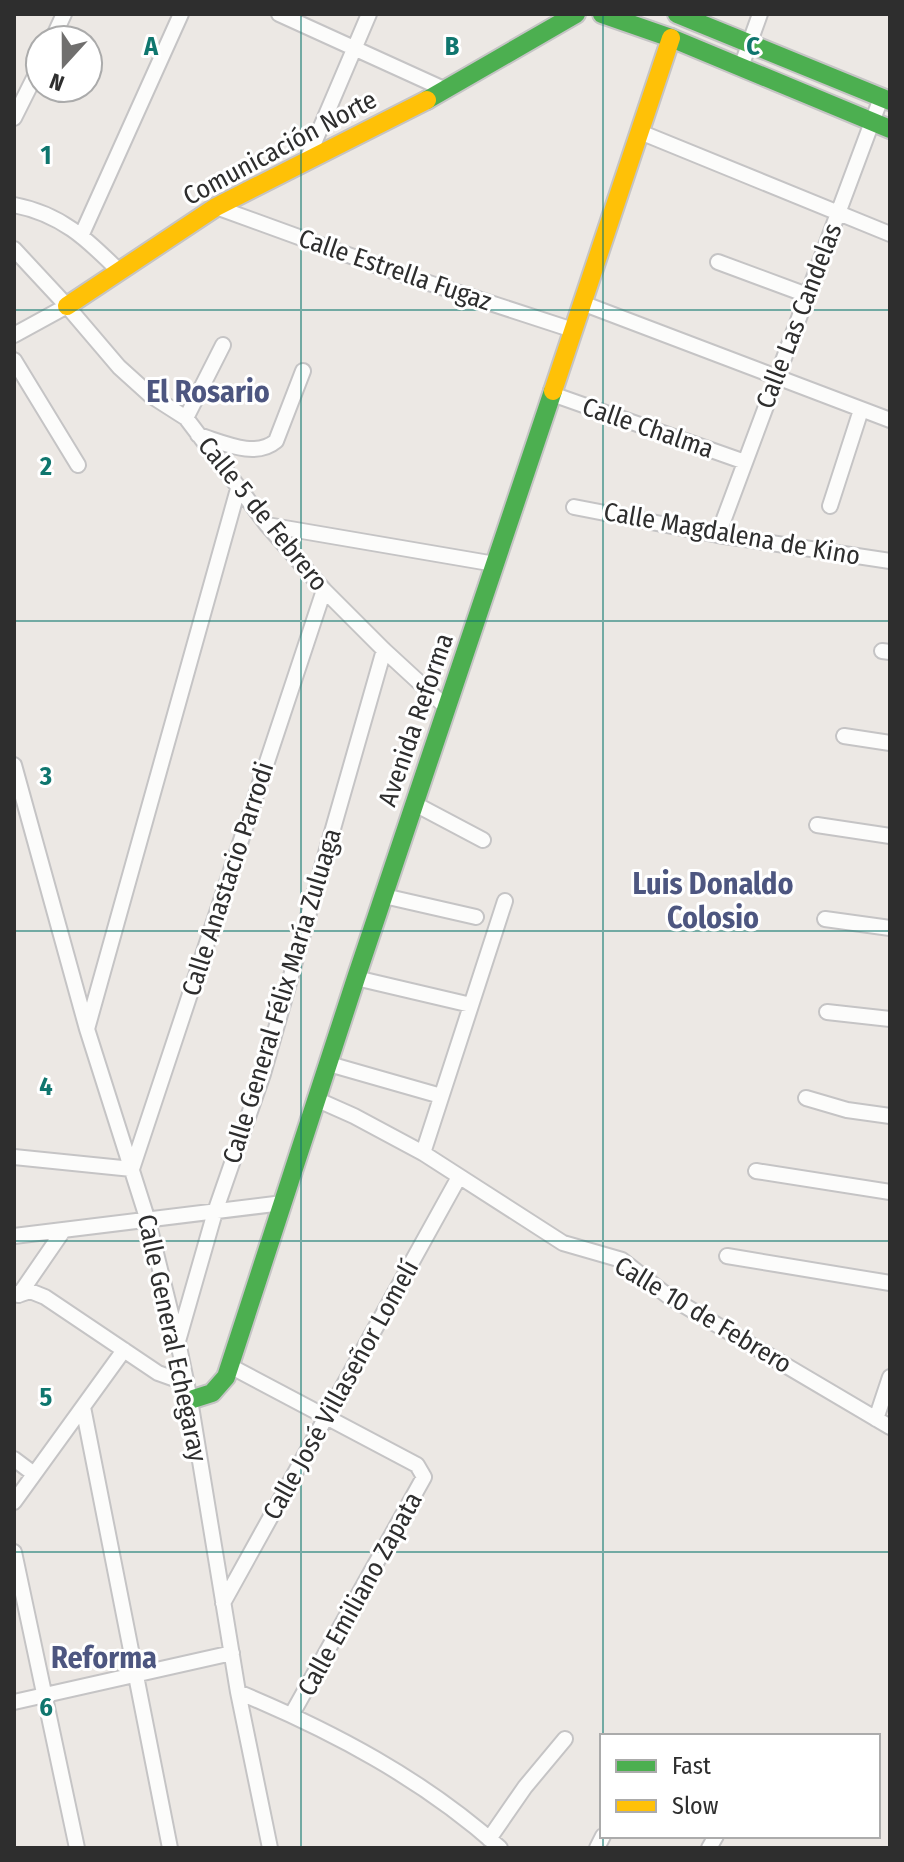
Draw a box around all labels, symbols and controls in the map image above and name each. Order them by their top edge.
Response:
north arrow [24,24,104,104]
text: A [143,31,159,62]
text: B [445,31,460,62]
text: C [746,31,760,62]
text: N [46,67,68,97]
street label: Comunicación Norte [178,84,382,212]
text: 1 [41,140,52,171]
street label: Calle Las Candelas [749,219,849,413]
street label: Calle Estrella Fugaz [294,222,496,318]
district label: El Rosario [146,374,270,410]
street label: Calle Chalma [578,391,718,465]
street label: Calle 5 de Febrero [191,431,335,597]
text: 2 [39,451,52,482]
street label: Calle Magdalena de Kino [601,496,863,572]
street label: Avenida Reforma [372,629,460,811]
street label: Calle Anastacio Parrodi [176,758,280,1000]
text: 3 [39,761,52,792]
street label: Calle General Félix María Zuluaga [216,825,348,1167]
district label: Luis Donaldo Colosio [633,866,793,936]
text: 4 [39,1071,53,1102]
street label: Calle General Echegaray [131,1212,213,1465]
street label: Calle 10 de Febrero [609,1250,797,1380]
street label: Calle José Villaseñor Lomelí [257,1255,425,1525]
text: 5 [40,1382,53,1413]
street label: Calle Emiliano Zapata [291,1487,429,1701]
district label: Reforma [51,1640,157,1676]
text: 6 [39,1692,53,1723]
legend [600,1734,880,1838]
text: Fast [672,1752,711,1780]
text: Slow [672,1792,719,1820]

